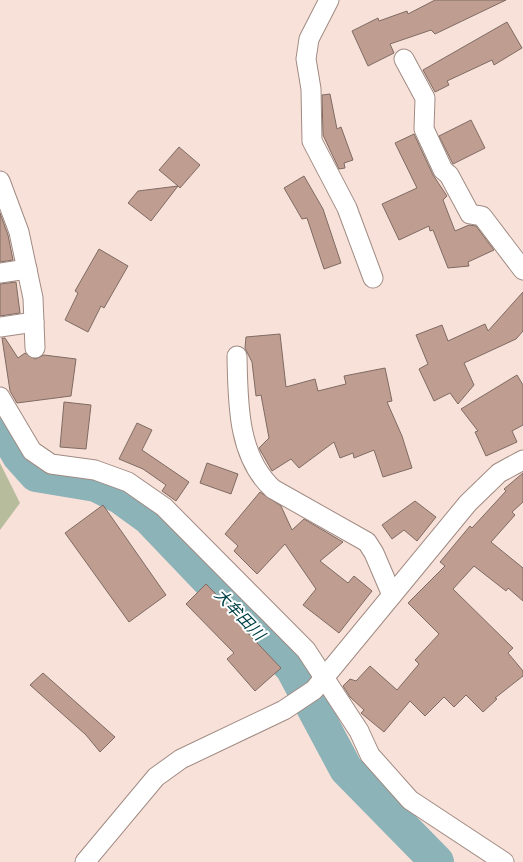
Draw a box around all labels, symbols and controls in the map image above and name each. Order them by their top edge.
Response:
water label: 大牟田川 [210,584,271,646]

